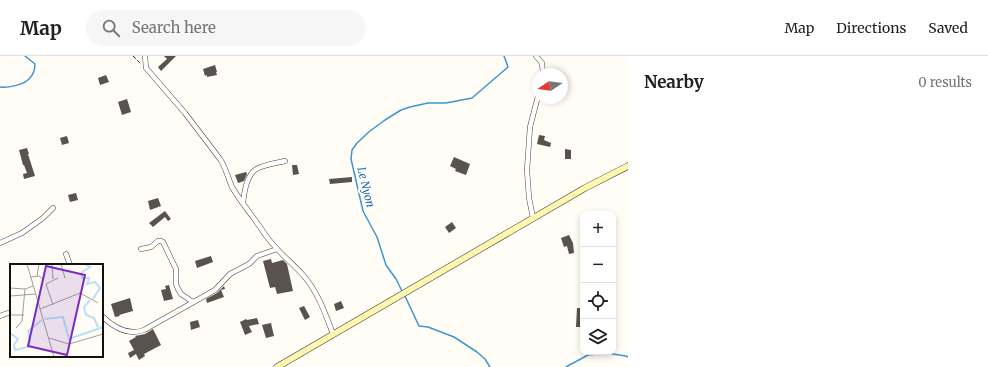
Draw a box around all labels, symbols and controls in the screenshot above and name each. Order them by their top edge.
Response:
search box [86,10,366,46]
text: Map [20,16,62,40]
icon: search [100,17,122,39]
text: Search here [132,18,216,37]
text: Map [784,19,814,37]
text: Directions [836,19,906,37]
text: Saved [928,19,968,37]
north arrow [532,68,568,104]
text: Nearby [644,71,704,93]
text: 0 results [918,74,972,91]
water label: Le Nyon [354,165,378,209]
map controls [580,211,616,355]
button: + [580,211,616,247]
button: − [580,247,616,283]
inset map [10,264,103,357]
button: locate [580,283,616,319]
button: layers [580,319,616,355]

